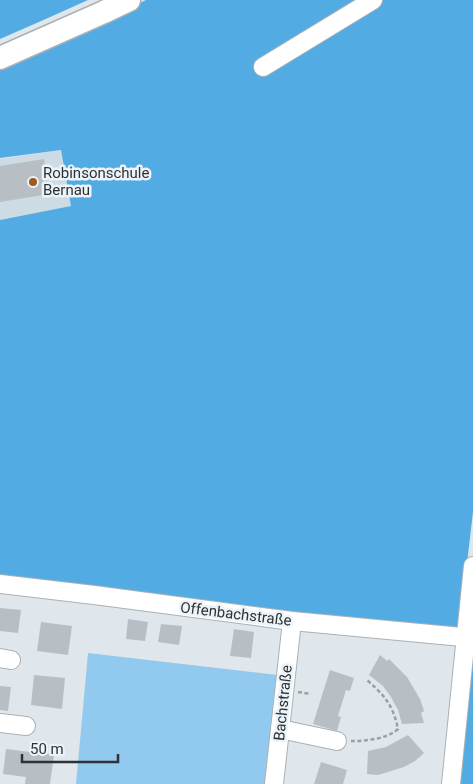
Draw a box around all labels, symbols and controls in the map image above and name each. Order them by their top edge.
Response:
place label: Robinsonschule Bernau [43,164,150,199]
marker: Robinsonschule Bernau [27,176,39,188]
street label: Offenbachstraße [179,598,293,630]
street label: Bachstraße [270,664,296,742]
scale bar [22,732,119,764]
text: 50 m [30,740,64,758]

